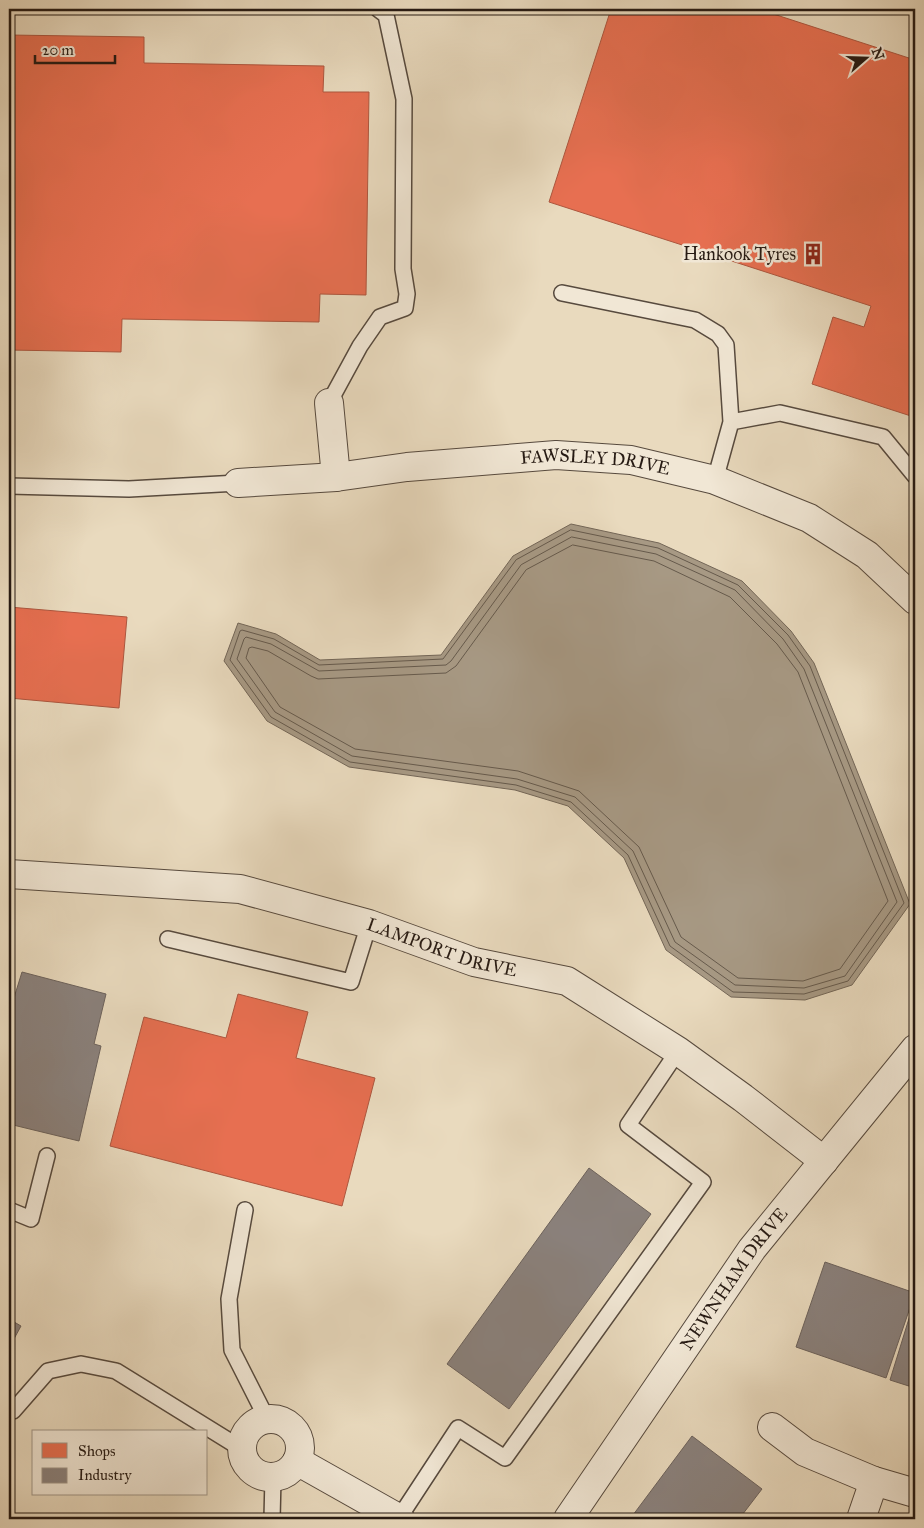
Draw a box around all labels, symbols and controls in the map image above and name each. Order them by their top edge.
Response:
scale bar [35,32,115,64]
north arrow [842,32,892,82]
text: 20 m [42,41,74,59]
text: N [868,45,888,62]
building icon: Hankook Tyres [800,241,826,267]
place label: Hankook Tyres [683,243,796,265]
street label: FAWSLEY DRIVE [519,444,672,480]
street label: LAMPORT DRIVE [364,913,519,982]
street label: NEWNHAM DRIVE [675,1203,792,1354]
legend [32,1430,208,1496]
text: Shops [78,1442,116,1460]
text: Industry [78,1466,132,1484]

